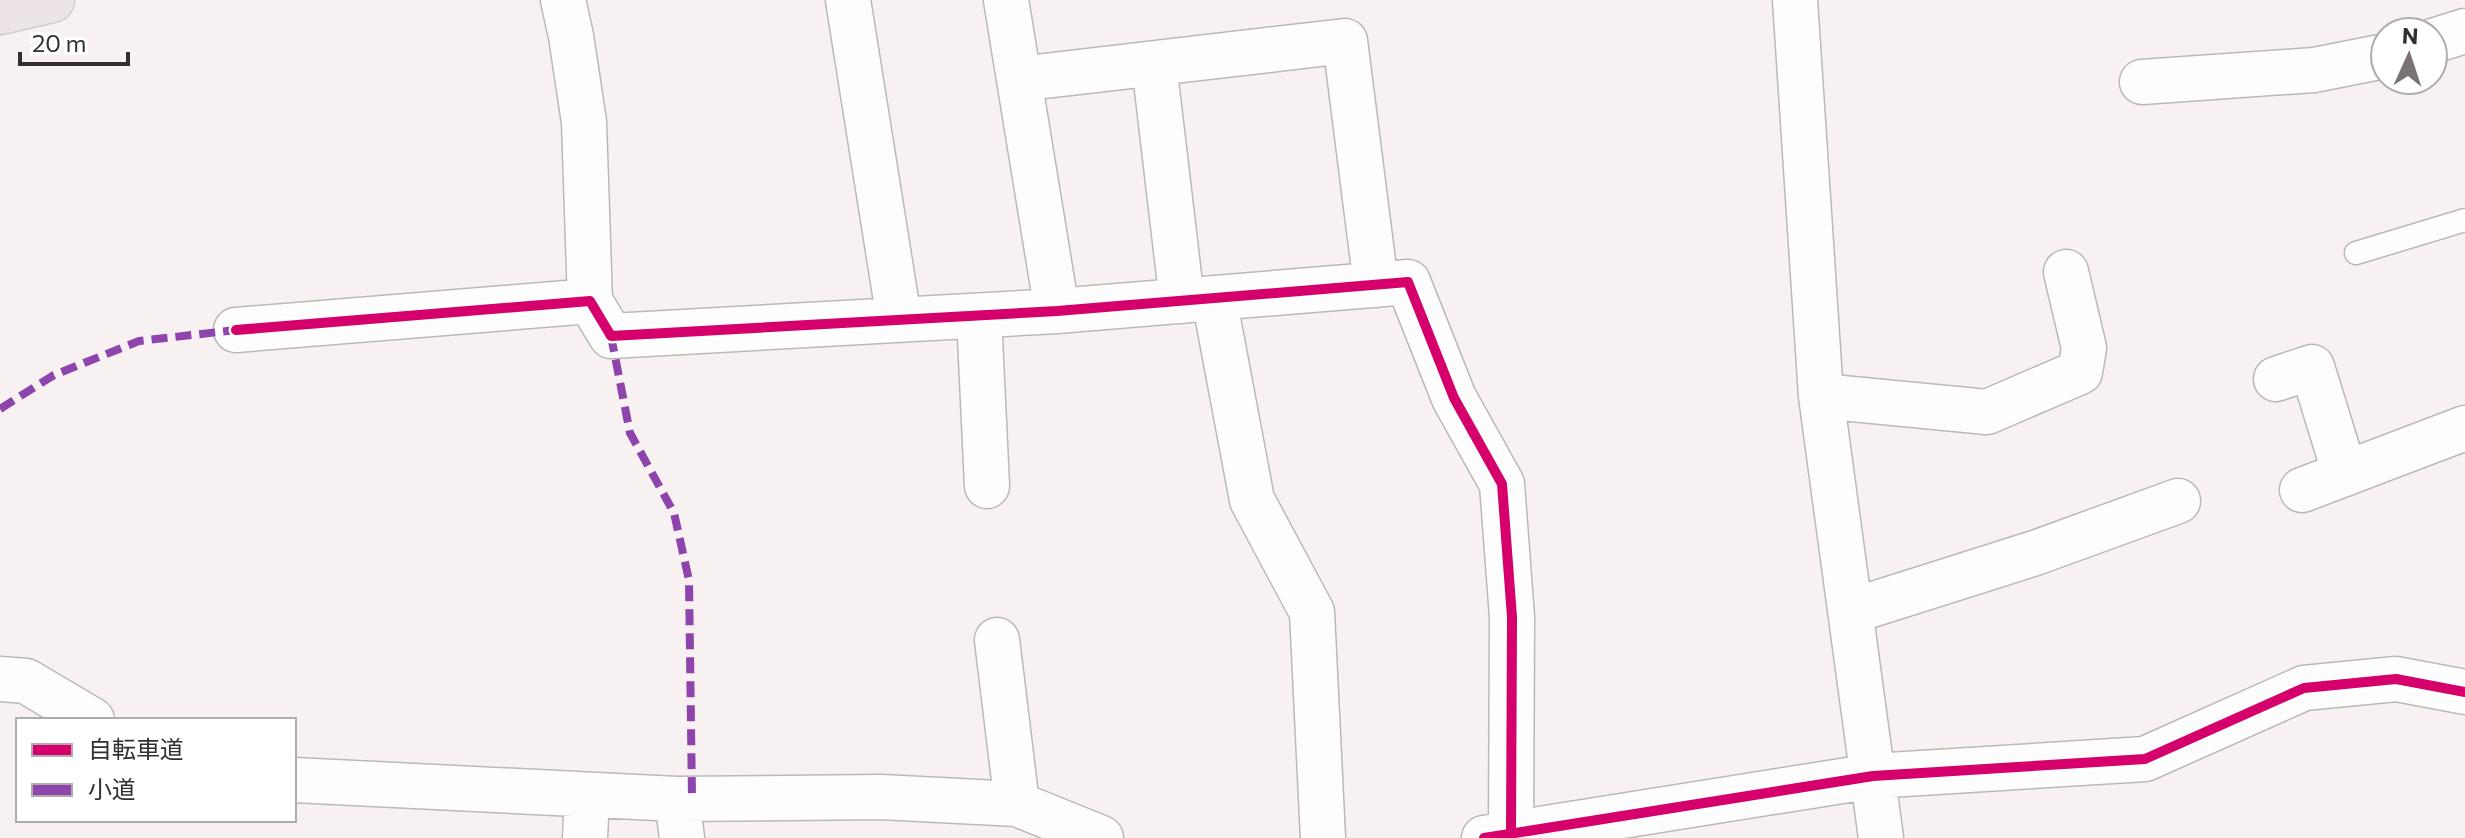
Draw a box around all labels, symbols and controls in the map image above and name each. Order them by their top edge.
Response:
scale bar [20,16,128,66]
north arrow [2369,16,2449,96]
text: N [2401,22,2419,49]
text: 20 m [32,28,86,57]
legend [16,718,296,822]
text: 自転車道 [88,734,184,763]
text: 小道 [88,774,136,803]

